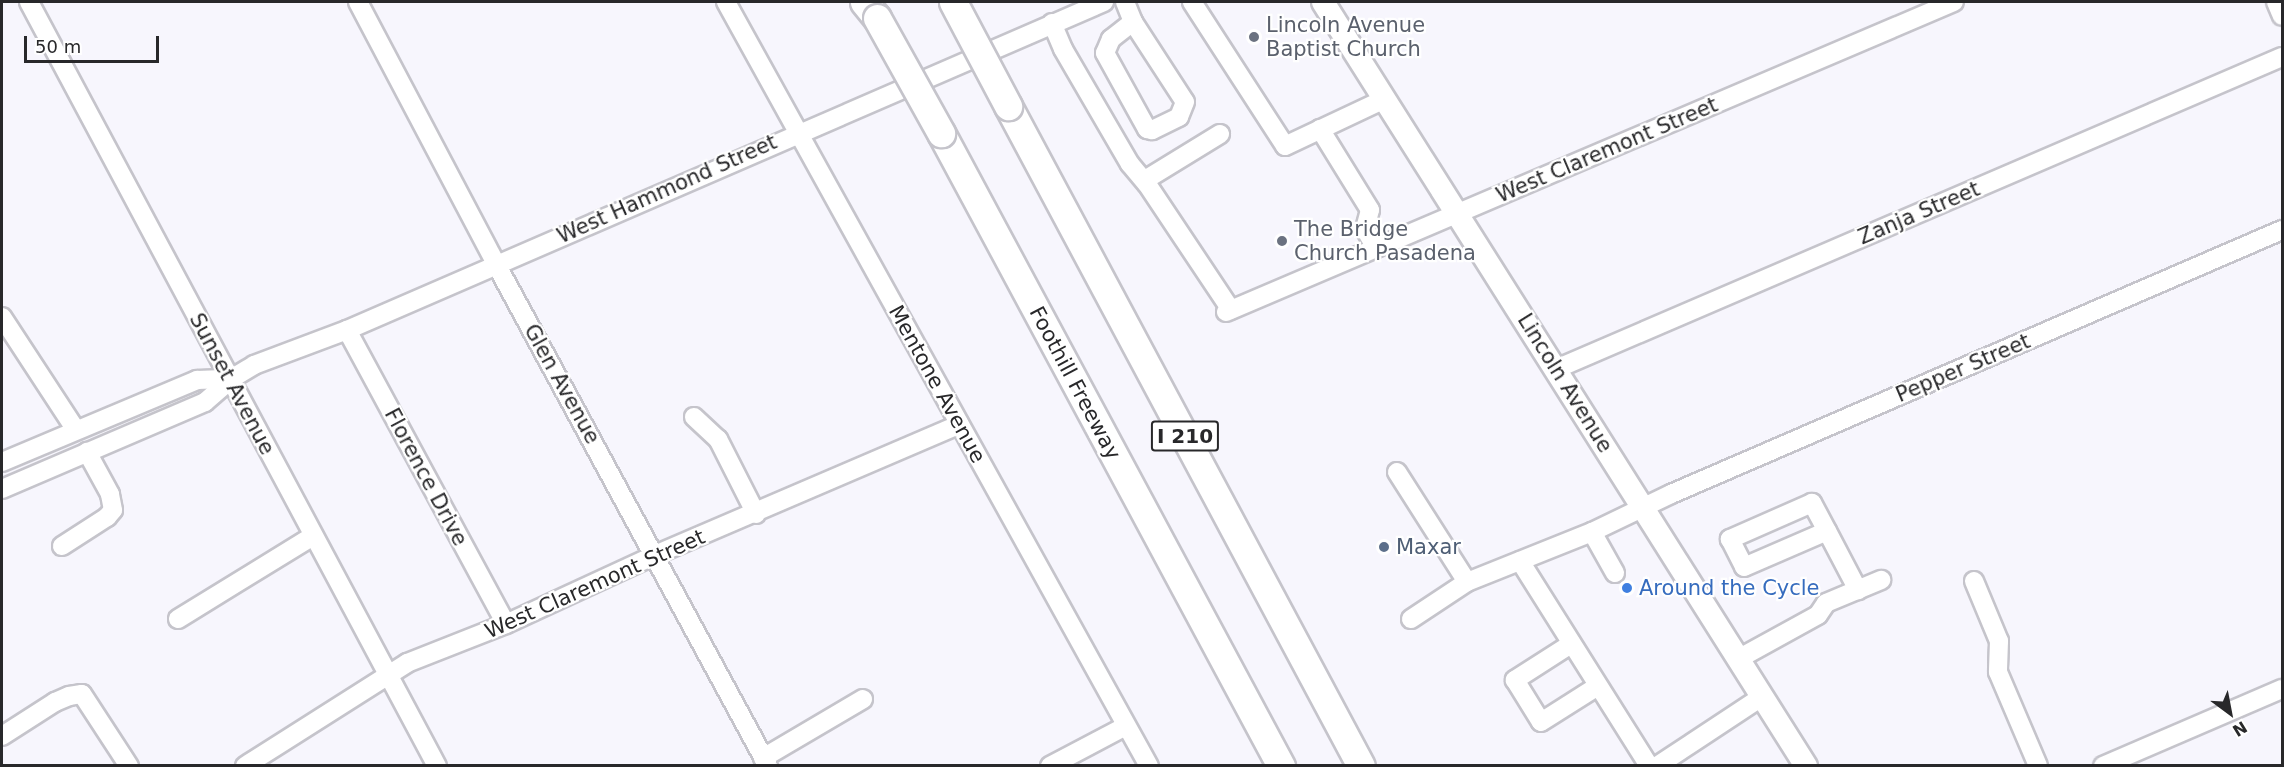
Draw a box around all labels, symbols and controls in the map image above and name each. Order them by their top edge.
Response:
place label: Lincoln Avenue Baptist Church [1266,12,1425,62]
scale bar [27,24,162,62]
marker: Lincoln Avenue Baptist Church [1247,30,1261,44]
text: 50 m [35,36,81,57]
street label: West Claremont Street [1492,92,1722,208]
street label: West Hammond Street [553,129,781,249]
street label: Zanja Street [1854,176,1984,250]
place label: The Bridge Church Pasadena [1294,216,1476,266]
marker: The Bridge Church Pasadena [1275,234,1289,248]
street label: Mentone Avenue [883,301,991,467]
street label: Foothill Freeway [1024,302,1126,464]
street label: Sunset Avenue [184,309,280,459]
street label: Lincoln Avenue [1512,309,1618,457]
street label: Glen Avenue [519,320,605,448]
street label: Pepper Street [1892,328,2034,408]
street label: Florence Drive [379,404,473,550]
road number: I 210 [1150,419,1220,453]
street label: West Claremont Street [481,524,709,644]
place label: Maxar [1396,534,1461,560]
marker: Maxar [1377,540,1391,554]
place label: Around the Cycle [1639,575,1820,601]
marker: Around the Cycle [1620,581,1634,595]
north arrow [2200,683,2260,743]
text: N [2229,717,2251,740]

